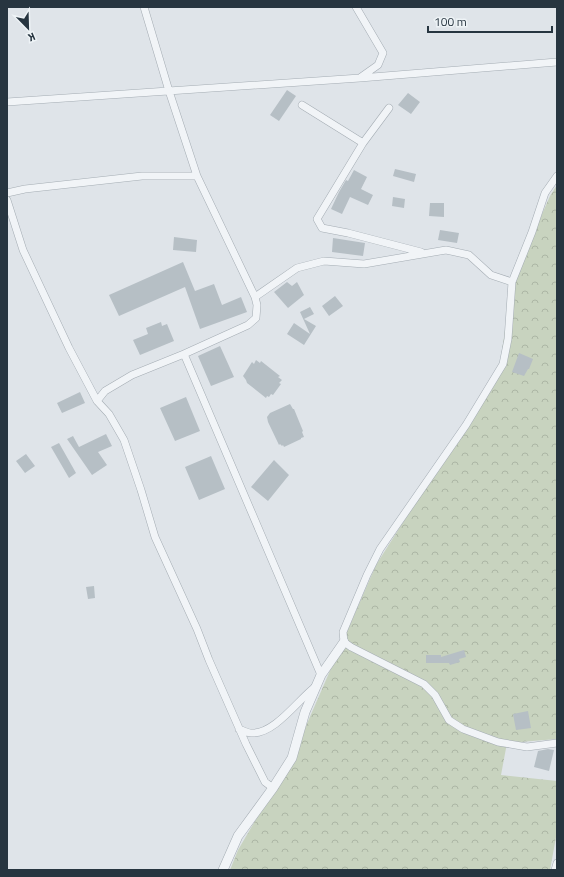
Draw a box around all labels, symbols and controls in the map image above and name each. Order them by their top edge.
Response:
north arrow [8,8,48,48]
scale bar [428,8,552,34]
text: 100 m [434,12,467,31]
text: K [25,29,38,46]

